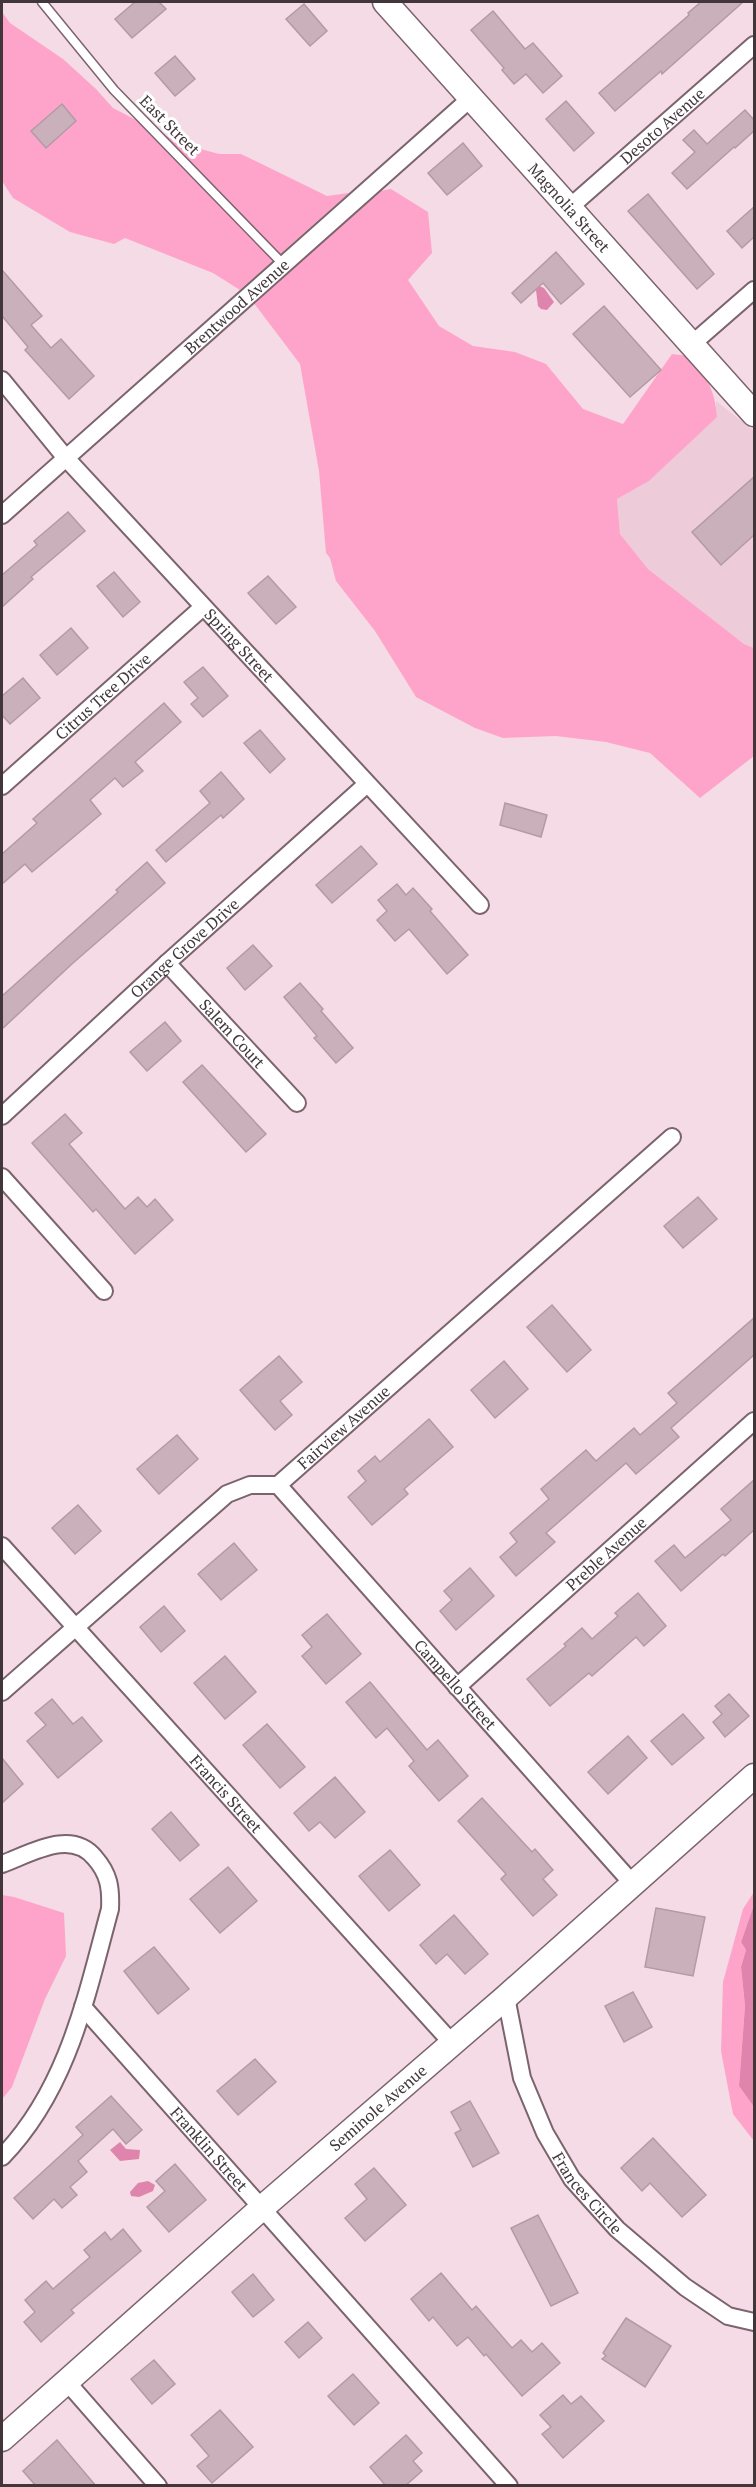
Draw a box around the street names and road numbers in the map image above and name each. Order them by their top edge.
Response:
street label: Desoto Avenue [615,82,709,169]
street label: East Street [135,90,205,160]
street label: Magnolia Street [523,158,615,257]
street label: Brentwood Avenue [179,254,294,359]
street label: Spring Street [200,604,279,687]
street label: Citrus Tree Drive [50,648,155,745]
street label: Orange Grove Drive [125,893,244,1003]
street label: Salem Court [195,994,270,1073]
street label: Fairview Avenue [293,1380,395,1474]
street label: Preble Avenue [561,1512,651,1596]
street label: Campello Street [409,1634,502,1735]
street label: Francis Street [185,1750,267,1837]
street label: Seminole Avenue [324,2059,431,2156]
street label: Franklin Street [166,2102,253,2196]
street label: Frances Circle [548,2148,627,2239]

